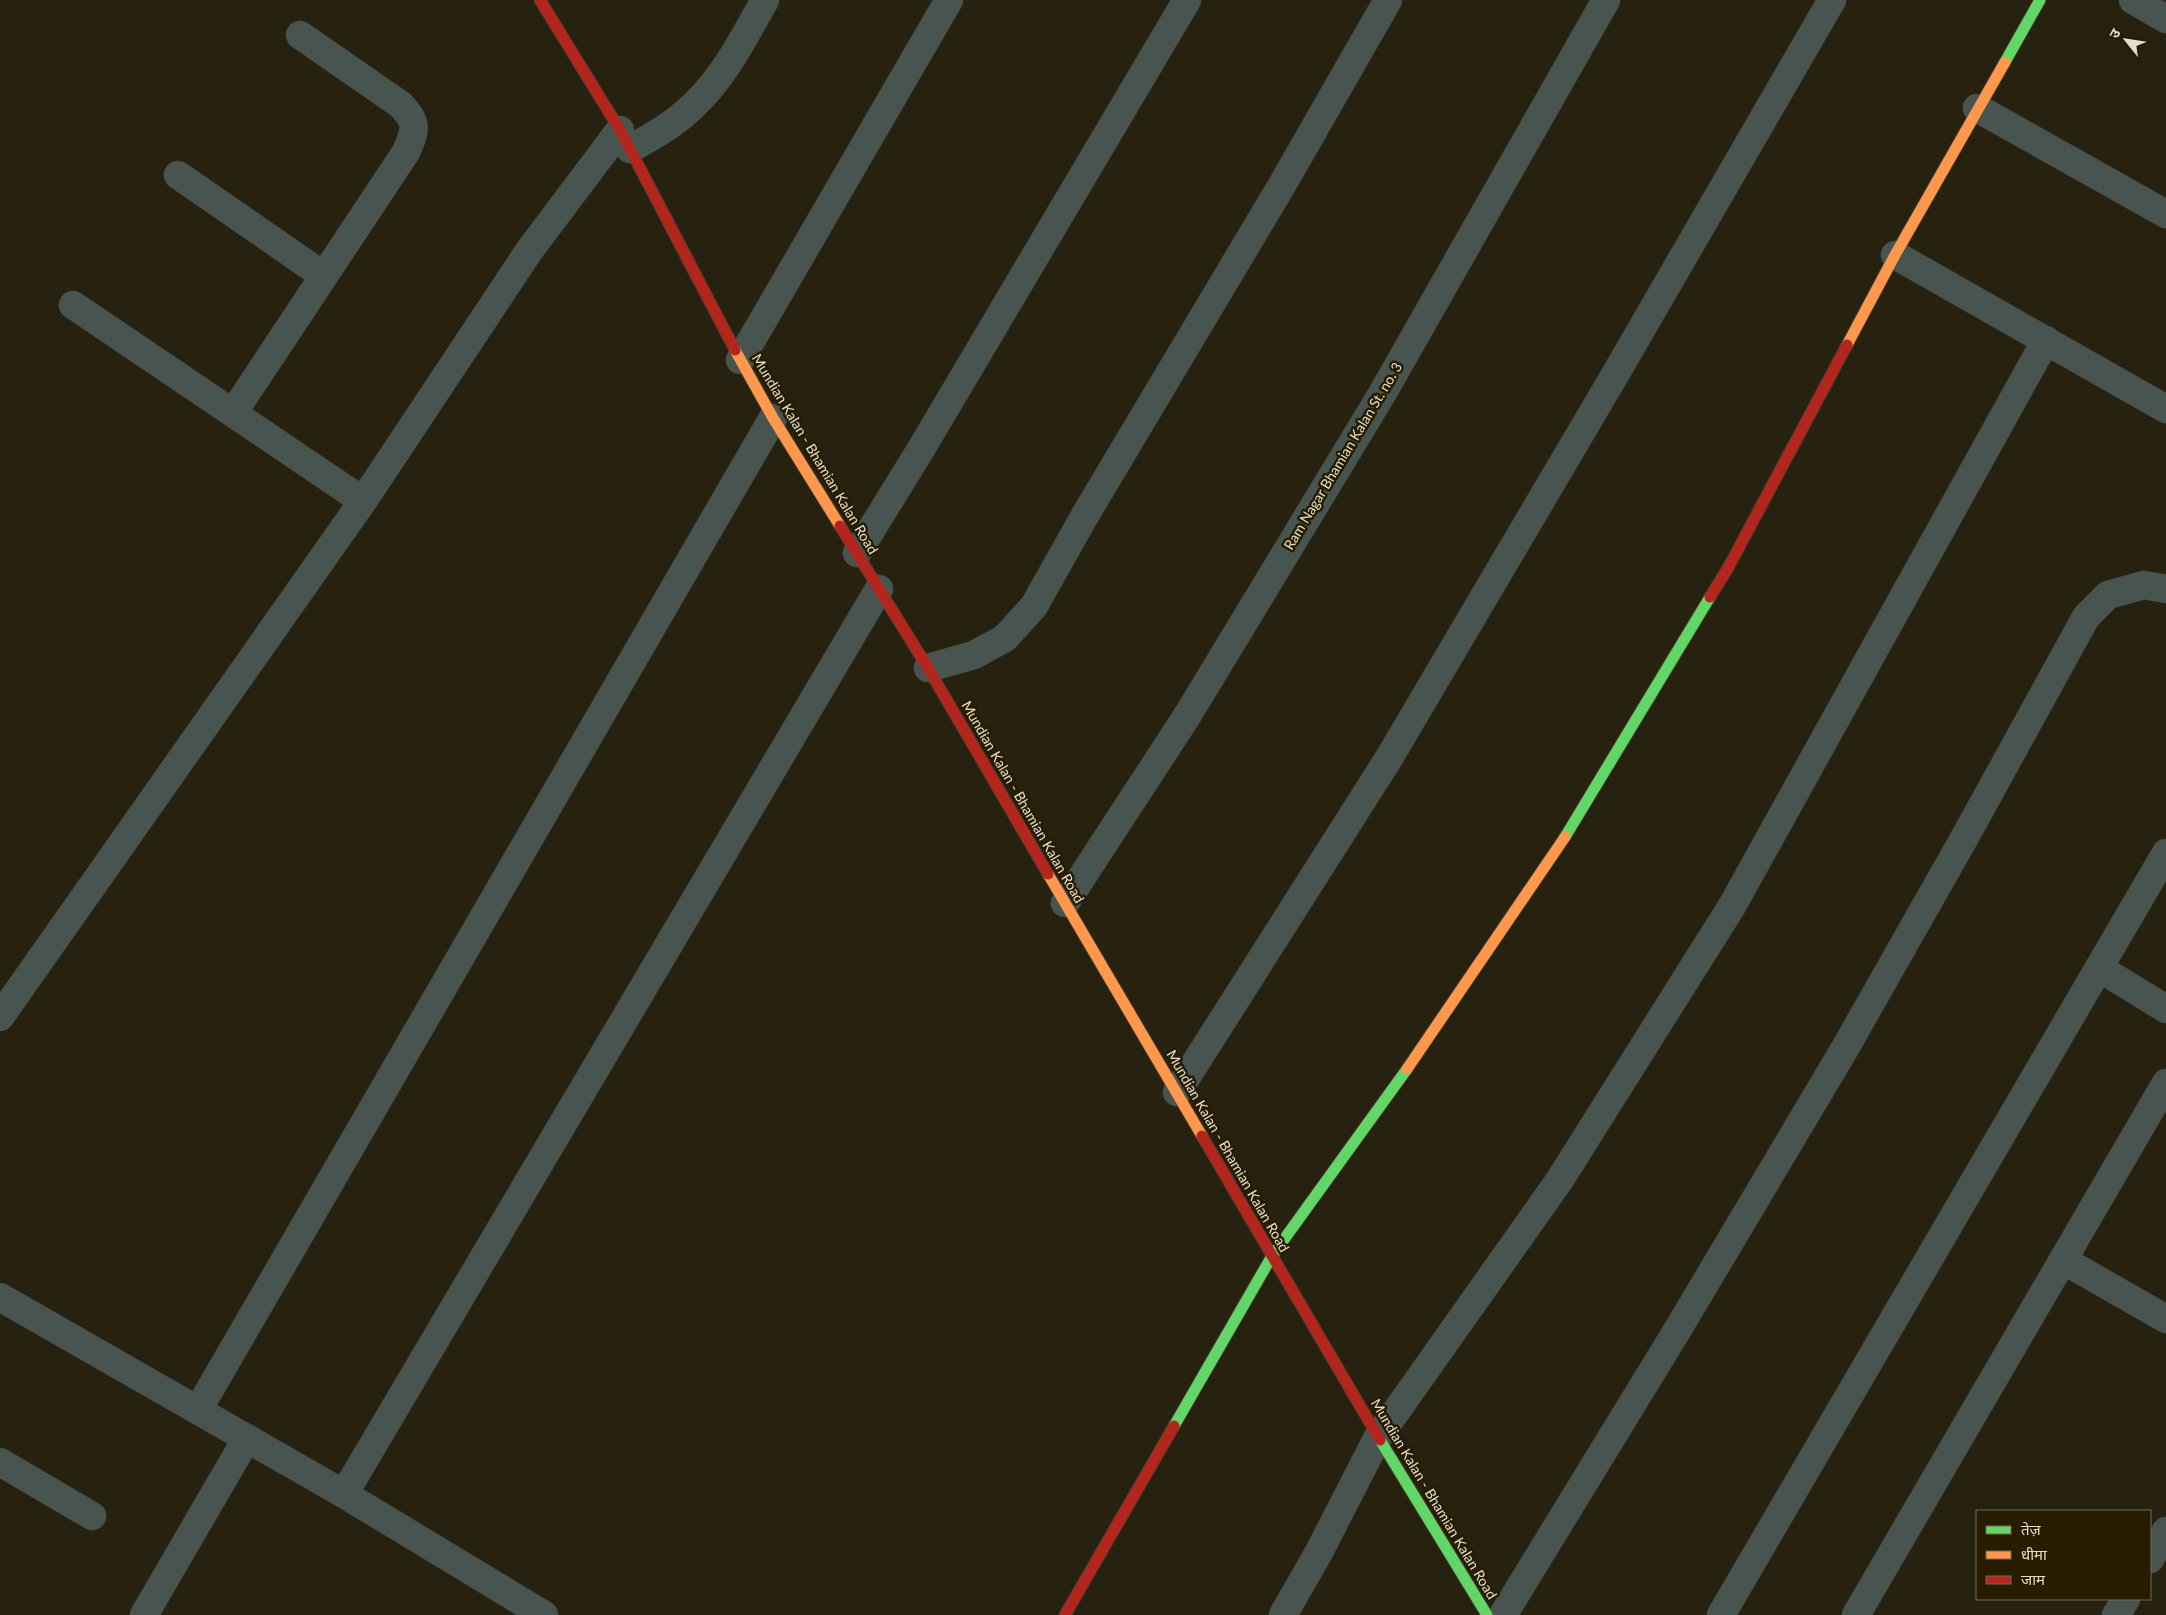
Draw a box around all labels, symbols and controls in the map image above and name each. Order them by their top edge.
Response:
north arrow [2101,15,2151,65]
text: उ [2105,25,2124,41]
street label: Mundian Kalan - Bhamian Kalan Road [749,351,882,557]
street label: Ram Nagar Bhamian Kalan St. no. 3 [1280,359,1405,552]
street label: Mundian Kalan - Bhamian Kalan Road [958,698,1088,906]
street label: Mundian Kalan - Bhamian Kalan Road [1163,1047,1293,1255]
street label: Mundian Kalan - Bhamian Kalan Road [1368,1396,1501,1602]
legend [1976,1510,2151,1600]
text: तेज़ [2021,1520,2042,1538]
text: धीमा [2021,1545,2048,1563]
text: जाम [2021,1570,2046,1588]

